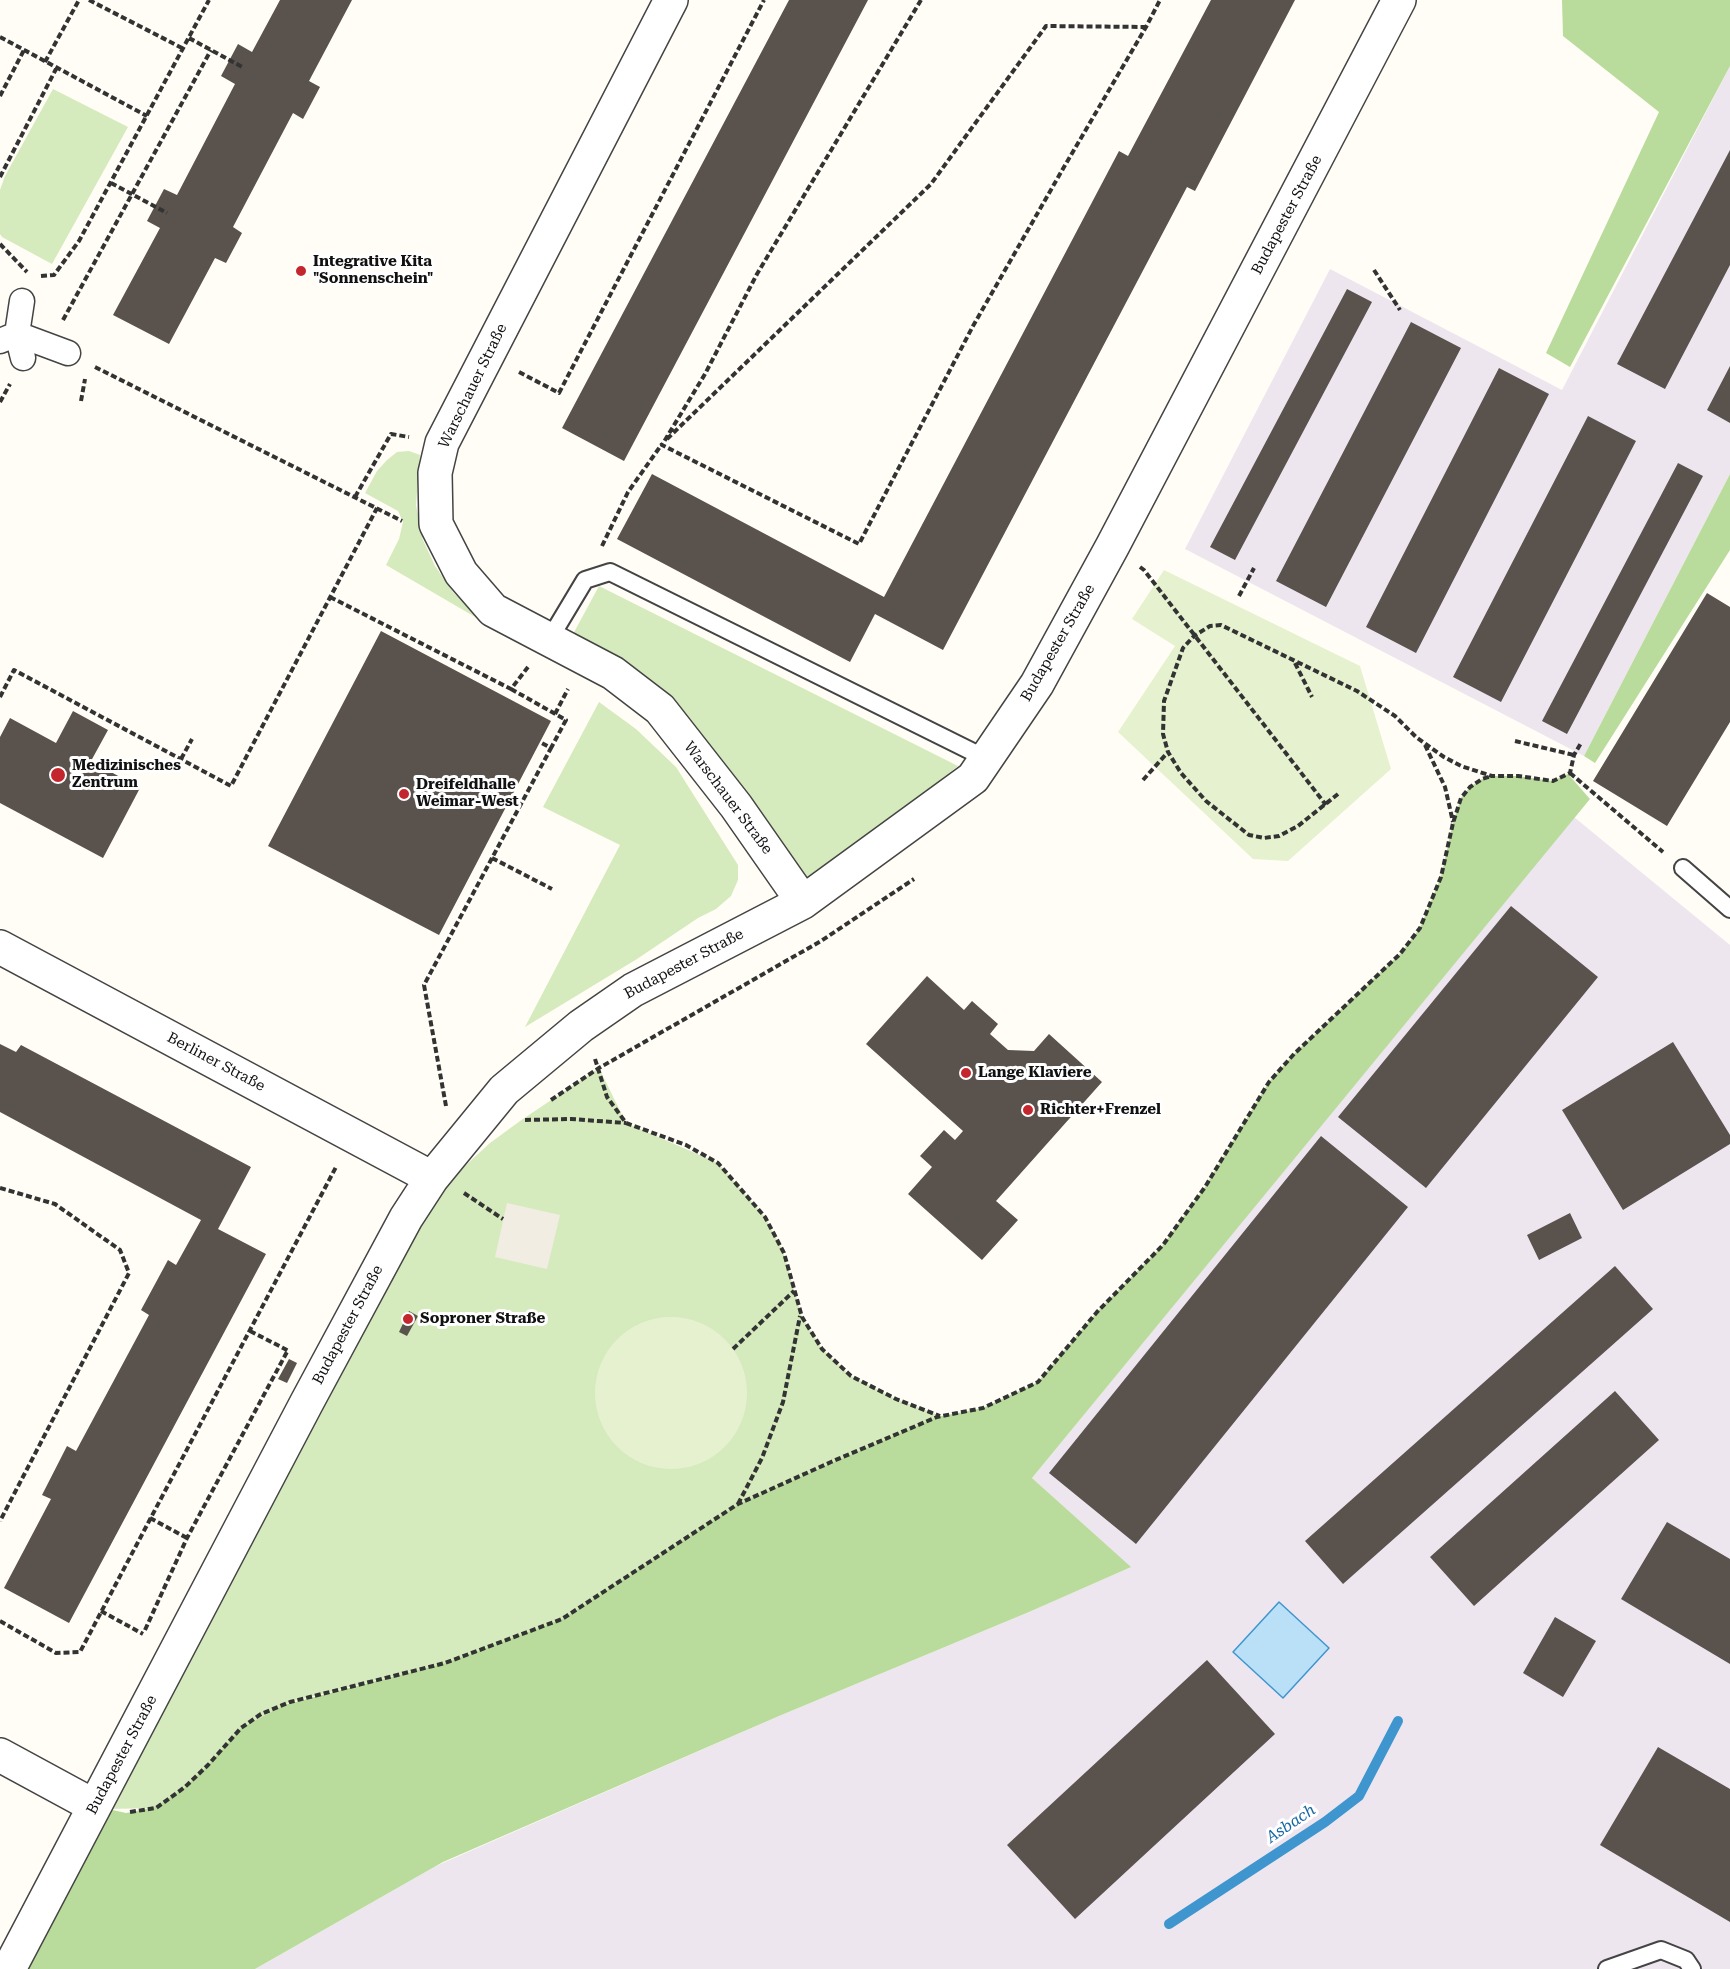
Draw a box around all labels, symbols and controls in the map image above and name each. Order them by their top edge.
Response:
street label: Budapester Straße [1248,152,1326,278]
place label: Integrative Kita "Sonnenschein" [313,253,433,288]
marker: Integrative Kita "Sonnenschein" [294,264,308,278]
street label: Warschauer Straße [435,321,511,451]
street label: Budapester Straße [1017,581,1099,705]
street label: Warschauer Straße [680,738,776,858]
place label: Medizinisches Zentrum [72,757,181,792]
marker: Medizinisches Zentrum [49,766,67,784]
place label: Dreifeldhalle Weimar-West [416,776,519,811]
marker: Dreifeldhalle Weimar-West [397,787,411,801]
street label: Budapester Straße [621,925,747,1003]
street label: Berliner Straße [164,1029,268,1095]
place label: Lange Klaviere [978,1064,1092,1082]
marker: Lange Klaviere [959,1066,973,1080]
place label: Richter+Frenzel [1040,1101,1161,1119]
marker: Richter+Frenzel [1021,1103,1035,1117]
street label: Budapester Straße [309,1262,387,1388]
place label: Soproner Straße [420,1310,545,1328]
marker: Soproner Straße [401,1312,415,1326]
street label: Budapester Straße [83,1692,161,1818]
water label: Asbach [1263,1801,1319,1847]

